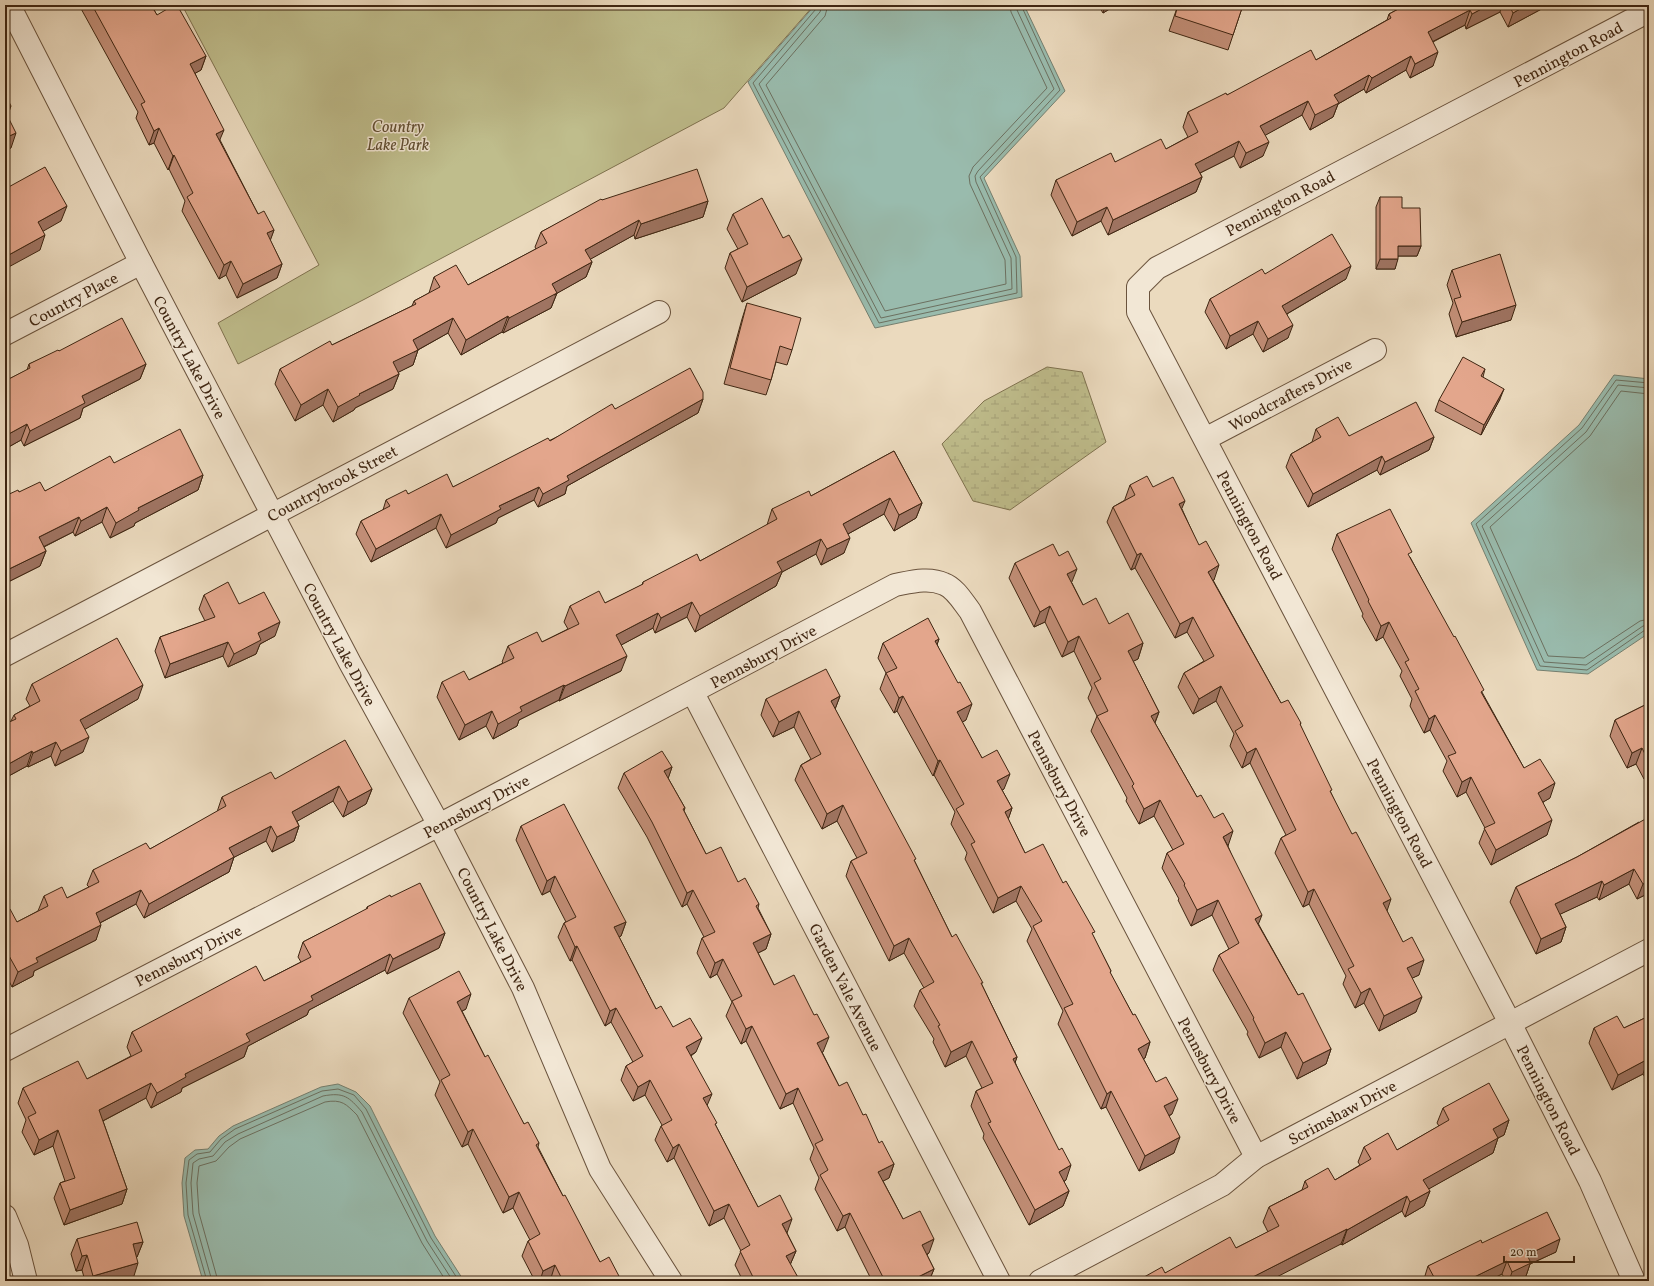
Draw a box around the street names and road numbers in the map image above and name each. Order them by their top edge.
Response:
street label: Pennington Road [1510,18,1628,94]
street label: Pennington Road [1222,167,1340,243]
street label: Country Place [25,268,122,333]
street label: Country Lake Drive [146,293,230,423]
street label: Woodcrafters Drive [1225,354,1357,438]
street label: Countrybrook Street [264,441,402,528]
street label: Pennington Road [1210,467,1286,585]
street label: Country Lake Drive [296,580,380,710]
street label: Pennsbury Drive [707,620,821,695]
street label: Pennsbury Drive [1021,727,1096,841]
street label: Pennington Road [1360,755,1436,873]
street label: Pennsbury Drive [420,770,534,845]
street label: Country Lake Drive [450,864,532,996]
street label: Pennsbury Drive [132,920,246,993]
street label: Garden Vale Avenue [802,920,886,1056]
street label: Pennsbury Drive [1171,1014,1246,1128]
street label: Pennington Road [1510,1042,1584,1160]
street label: Scrimshaw Drive [1285,1076,1401,1152]

